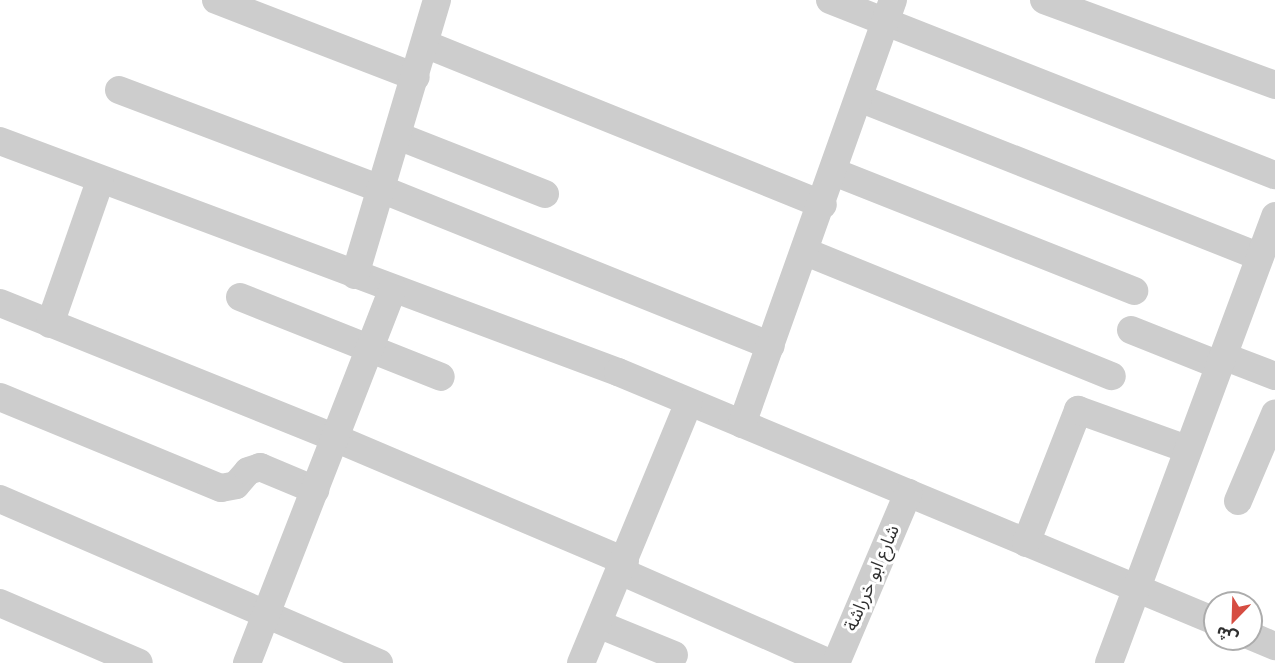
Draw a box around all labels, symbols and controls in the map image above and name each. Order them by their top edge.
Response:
street label: شارع ابو خرراشة [840,522,904,634]
north arrow [1203,591,1263,651]
text: ش [1213,622,1241,649]

